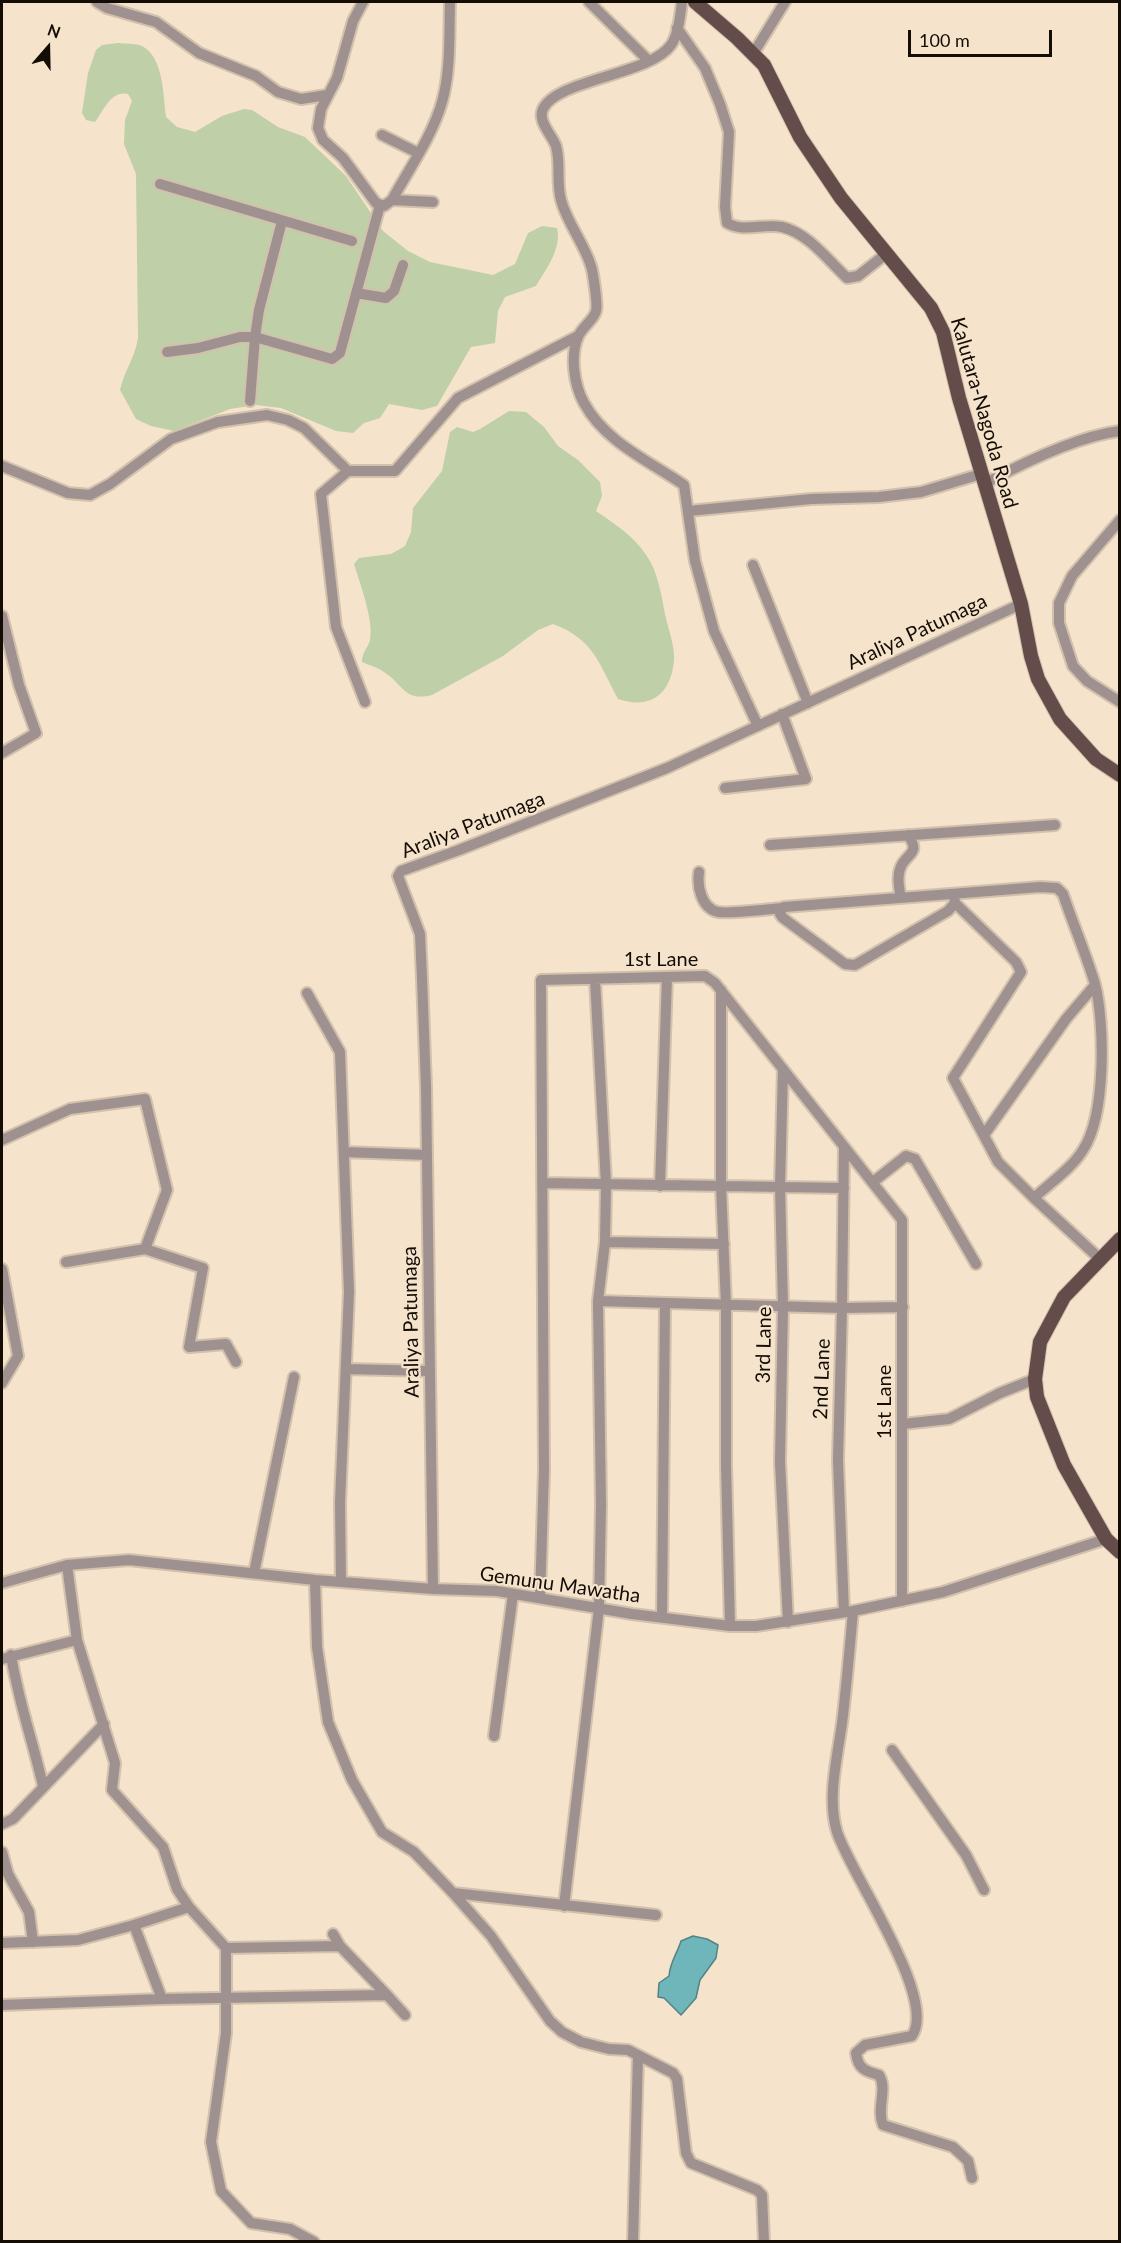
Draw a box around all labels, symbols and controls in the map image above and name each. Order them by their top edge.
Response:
north arrow [18,18,78,78]
scale bar [911,18,1055,56]
text: N [45,20,63,42]
text: 100 m [919,29,970,51]
street label: Kalutara-Nagoda Road [945,315,1023,511]
street label: Araliya Patumaga [843,589,991,675]
street label: Araliya Patumaga [398,787,548,863]
street label: 1st Lane [624,948,698,972]
street label: Araliya Patumaga [398,1246,424,1398]
street label: 3rd Lane [751,1306,777,1384]
street label: 2nd Lane [809,1338,835,1420]
street label: 1st Lane [873,1365,897,1439]
street label: Gemunu Mawatha [478,1562,642,1608]

